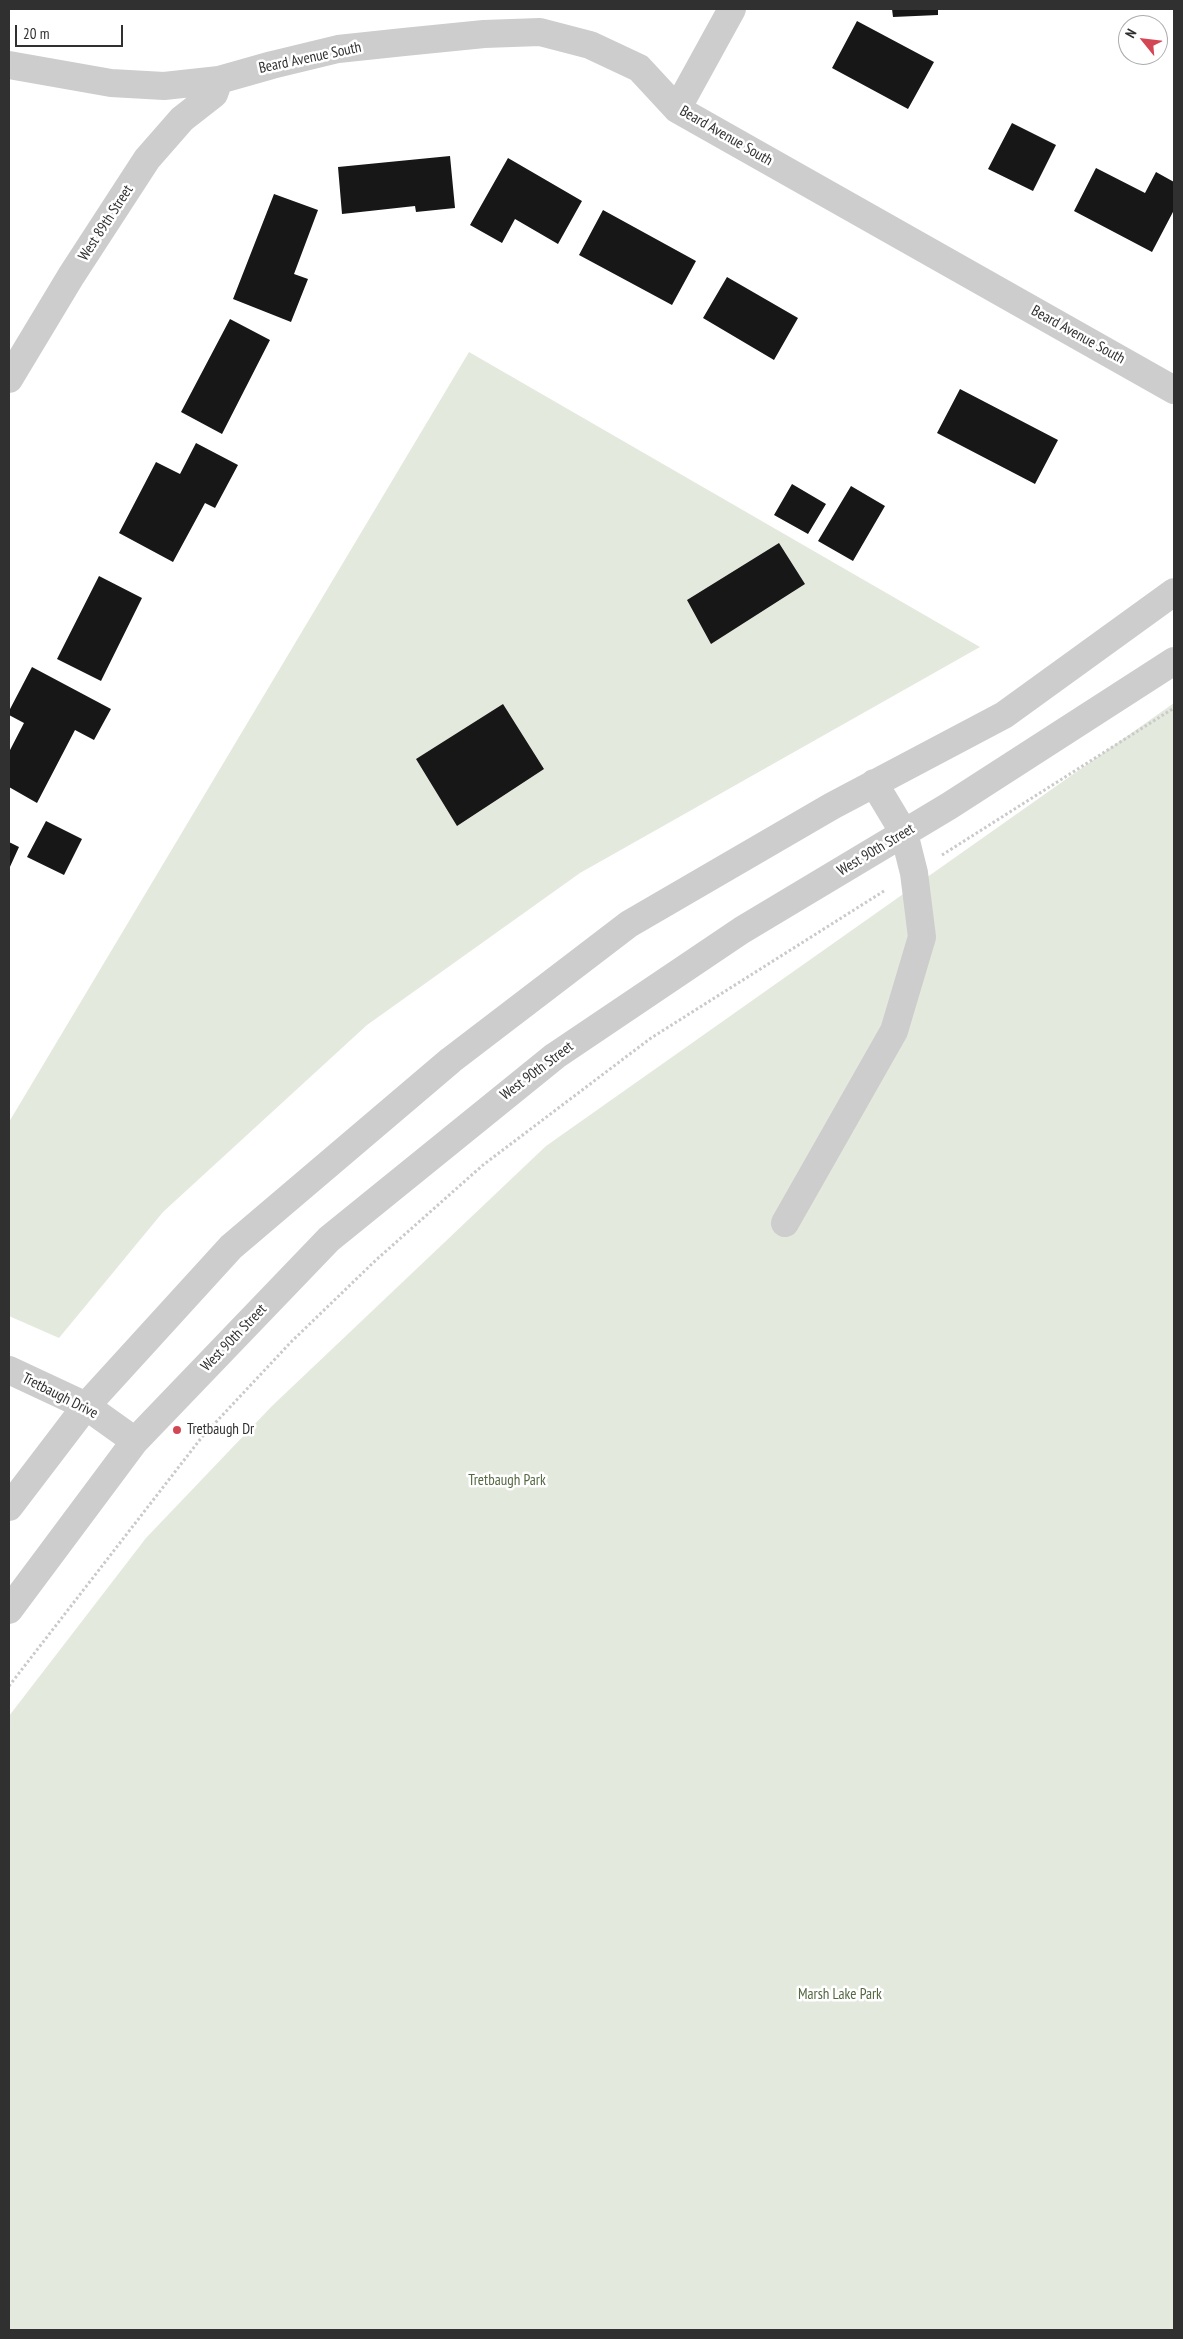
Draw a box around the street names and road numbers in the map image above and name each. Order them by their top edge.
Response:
street label: Beard Avenue South [257,38,363,78]
street label: Beard Avenue South [676,102,776,170]
street label: West 89th Street [75,182,137,264]
street label: Beard Avenue South [1028,302,1128,368]
street label: West 90th Street [834,820,918,880]
street label: West 90th Street [497,1038,577,1104]
street label: West 90th Street [197,1301,271,1375]
street label: Tretbaugh Drive [19,1369,101,1423]

